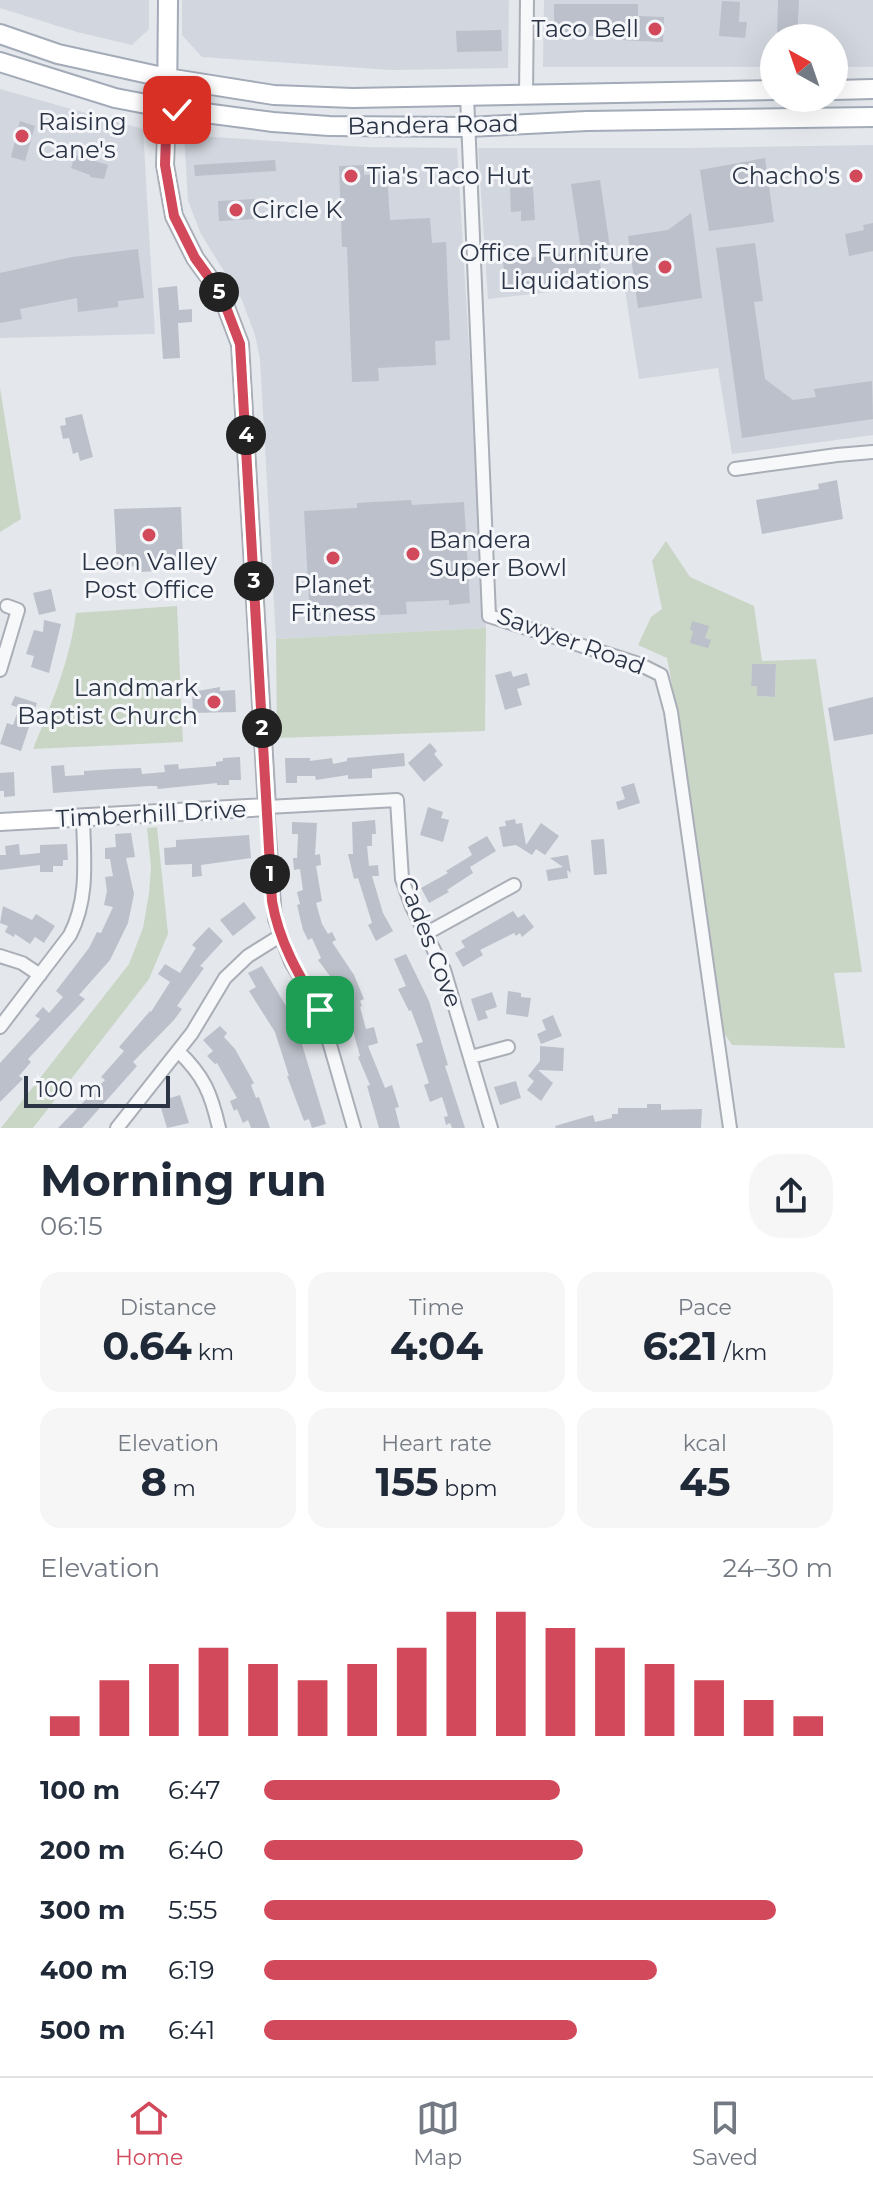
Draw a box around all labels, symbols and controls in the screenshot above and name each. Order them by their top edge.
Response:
place label: Taco Bell [532,14,639,43]
marker: Taco Bell [646,20,664,38]
north arrow [760,24,848,112]
map controls [760,24,848,112]
pin [143,76,211,144]
icon: check [155,88,199,132]
place label: Raising Cane's [38,107,127,164]
street label: Bandera Road [347,109,519,140]
marker: Raising Cane's [13,127,31,145]
place label: Tia's Taco Hut [367,161,532,190]
place label: Chacho's [732,161,840,190]
marker: Tia's Taco Hut [342,167,360,185]
marker: Chacho's [847,167,865,185]
place label: Circle K [252,195,342,224]
marker: Circle K [227,201,245,219]
place label: Office Furniture Liquidations [460,238,649,295]
marker: Office Furniture Liquidations [656,258,674,276]
pin: 5 [199,272,239,312]
text: 5 [212,278,226,305]
pin: 4 [226,415,266,455]
text: 4 [238,421,254,448]
place label: Bandera Super Bowl [429,525,567,582]
marker: Leon Valley Post Office [140,526,158,544]
marker: Bandera Super Bowl [404,545,422,563]
place label: Leon Valley Post Office [81,547,217,604]
marker: Planet Fitness [324,549,342,567]
pin: 3 [234,561,274,601]
text: 3 [247,567,261,594]
place label: Planet Fitness [290,570,376,627]
street label: Sawyer Road [493,600,649,681]
place label: Landmark Baptist Church [17,673,199,730]
marker: Landmark Baptist Church [205,693,223,711]
pin: 2 [242,708,282,748]
text: 2 [256,714,268,741]
street label: Timberhill Drive [55,794,247,833]
pin: 1 [250,854,290,894]
text: 1 [266,860,274,887]
street label: Cades Cove [392,872,469,1011]
pin [286,976,354,1044]
icon: arrive [298,988,342,1032]
scale bar [24,1072,170,1108]
text: 100 m [36,1076,102,1103]
text: Morning run [40,1153,327,1207]
button: share [749,1154,833,1238]
text: 06:15 [40,1210,103,1242]
text: Distance [120,1294,216,1321]
text: Time [409,1294,464,1321]
text: Pace [678,1294,732,1321]
text: 0.64 [102,1321,192,1370]
text: 4:04 [390,1321,483,1370]
text: 6:21 [642,1321,718,1370]
text: km [192,1339,234,1366]
text: /km [718,1339,767,1366]
text: Elevation [117,1430,219,1457]
text: Heart rate [381,1430,492,1457]
text: kcal [683,1430,727,1457]
text: 8 [140,1457,167,1506]
text: 155 [375,1457,439,1506]
text: 45 [679,1457,731,1506]
text: m [167,1475,196,1502]
text: bpm [439,1475,498,1502]
text: Elevation [40,1552,160,1584]
text: 24–30 m [723,1552,833,1584]
text: 100 m [40,1774,120,1806]
text: 6:47 [168,1774,221,1806]
text: 200 m [40,1834,125,1866]
text: 6:40 [168,1834,224,1866]
text: 300 m [40,1894,125,1926]
text: 5:55 [168,1894,218,1926]
text: 400 m [40,1954,128,1986]
text: 6:19 [168,1954,215,1986]
text: 500 m [40,2014,125,2046]
text: 6:41 [168,2014,215,2046]
tab: Home [115,2096,183,2171]
tab: Map [413,2096,462,2171]
tab: Saved [692,2096,758,2171]

